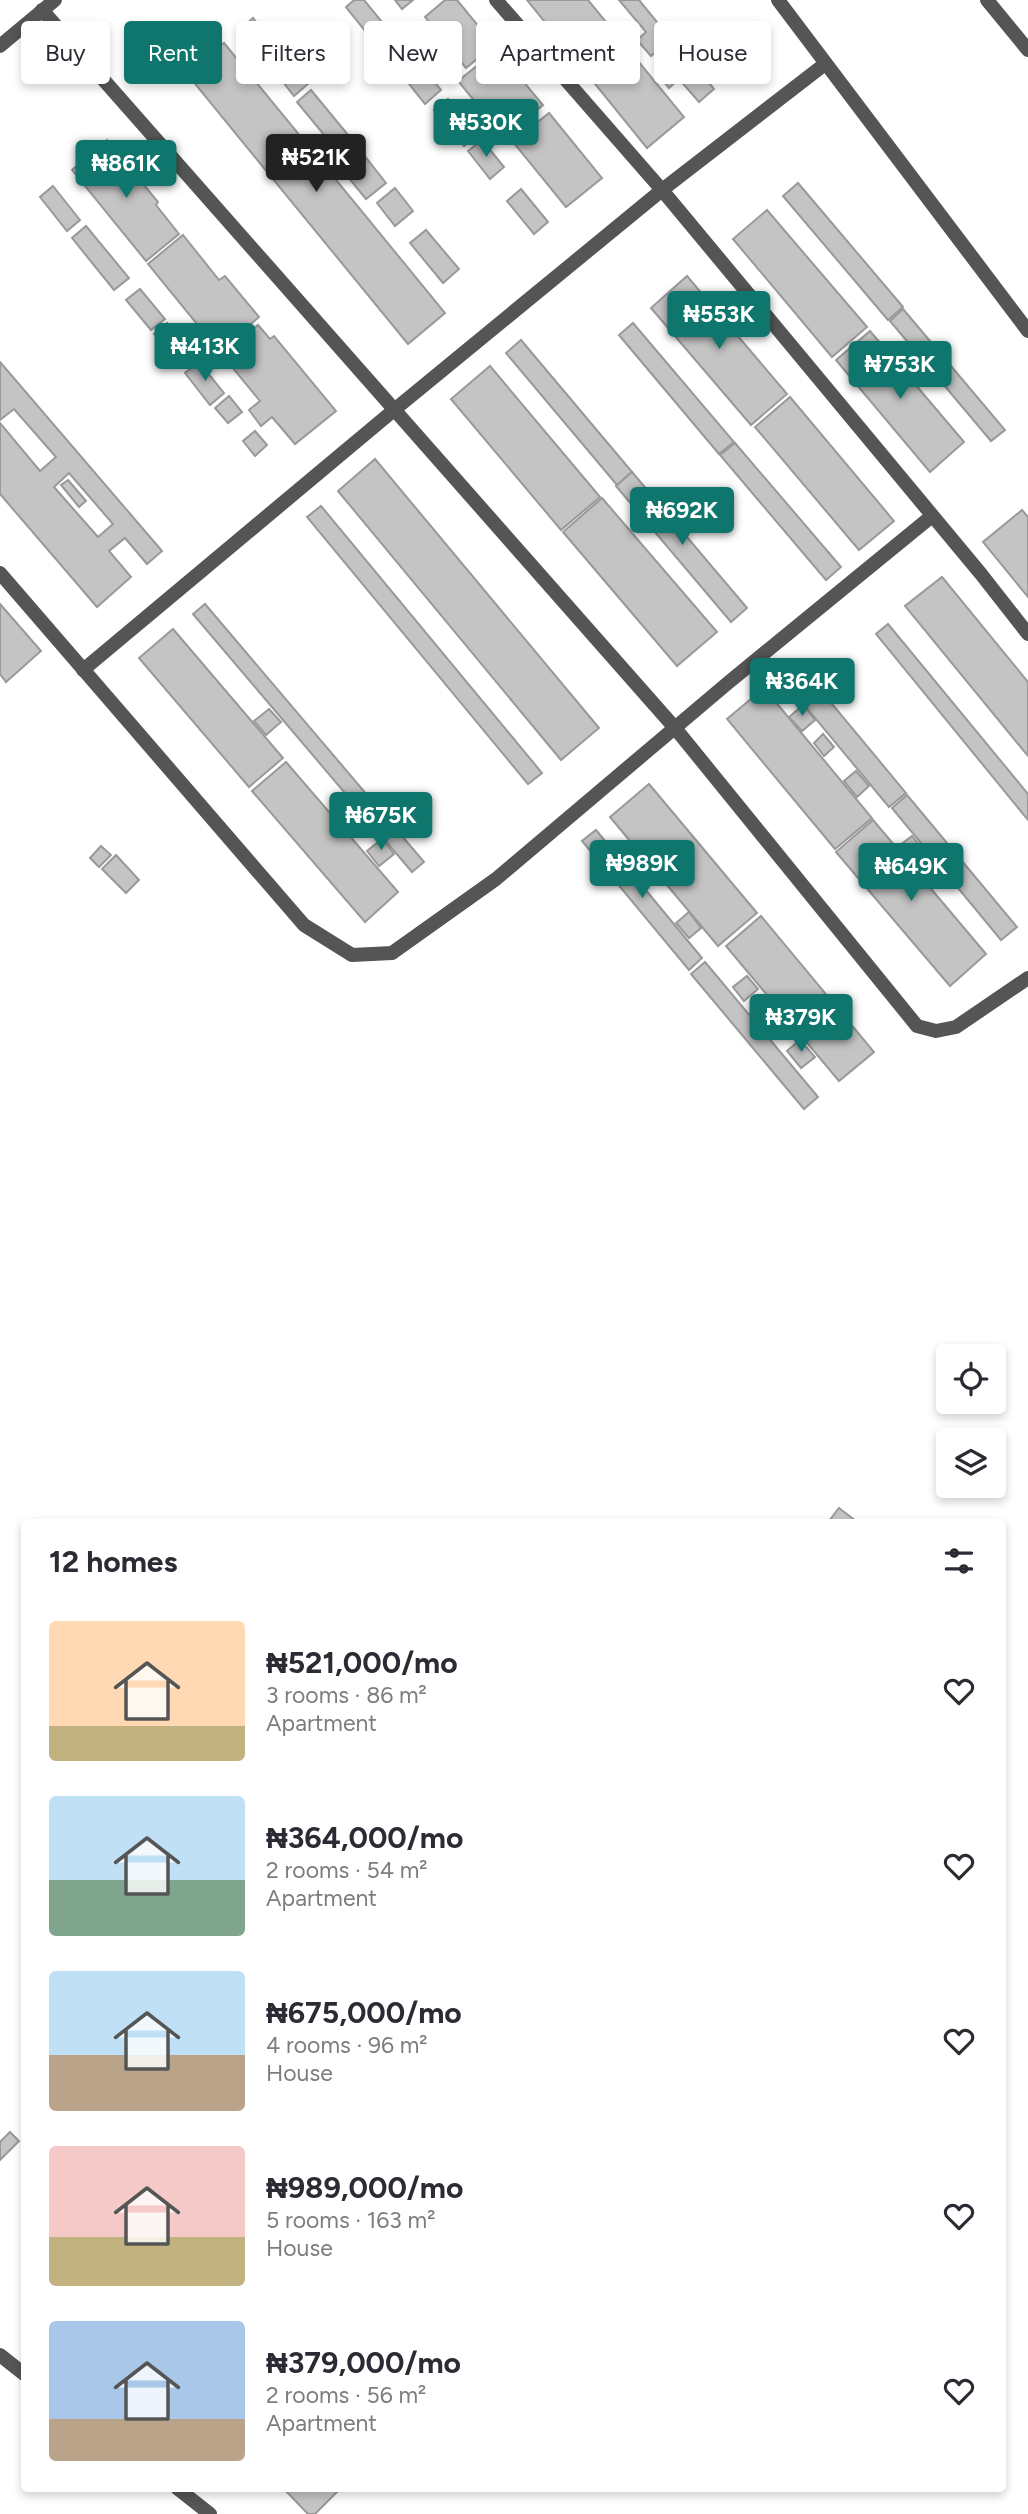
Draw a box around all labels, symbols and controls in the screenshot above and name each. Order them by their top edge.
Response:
chip: Buy [21,21,110,84]
chip: Rent [124,21,222,84]
chip: Filters [236,21,350,84]
chip: New [364,21,462,84]
chip: Apartment [476,21,640,84]
chip: House [654,21,771,84]
pin: ₦530K [437,100,535,159]
text: ₦530K [450,108,522,136]
pin: ₦521K [267,134,365,194]
pin: ₦861K [77,140,175,200]
text: ₦521K [282,143,350,171]
text: ₦861K [91,149,161,177]
pin: ₦553K [670,292,768,351]
text: ₦553K [683,300,755,328]
pin: ₦413K [156,324,254,383]
text: ₦413K [171,332,239,360]
pin: ₦753K [851,342,949,401]
text: ₦753K [865,350,935,378]
pin: ₦692K [633,488,731,547]
text: ₦692K [646,496,718,524]
pin: ₦364K [753,658,851,718]
text: ₦364K [766,667,838,695]
pin: ₦675K [332,792,430,852]
text: ₦675K [345,801,417,829]
pin: ₦989K [593,841,691,900]
pin: ₦649K [862,844,960,903]
text: ₦989K [606,849,678,877]
text: ₦649K [874,852,948,880]
pin: ₦379K [752,995,850,1054]
text: ₦379K [766,1003,836,1031]
map controls [936,1344,1006,1498]
button: locate [936,1344,1006,1414]
button: layers [936,1428,1006,1498]
icon: filters [940,1542,978,1580]
text: 12 homes [49,1543,177,1580]
text: ₦521,000/mo [266,1644,458,1681]
icon: home [105,1649,189,1733]
icon: heart [940,1672,978,1710]
text: 3 rooms · 86 m² [266,1681,427,1709]
text: Apartment [266,1709,377,1737]
text: ₦364,000/mo [266,1819,463,1856]
icon: home [105,1824,189,1908]
icon: heart [940,1847,978,1885]
text: 2 rooms · 54 m² [266,1856,428,1884]
text: Apartment [266,1884,377,1912]
text: ₦675,000/mo [266,1994,462,2031]
icon: home [105,1999,189,2083]
icon: heart [940,2022,978,2060]
text: 4 rooms · 96 m² [266,2031,428,2059]
text: House [266,2059,333,2087]
text: ₦989,000/mo [266,2169,463,2206]
icon: home [105,2174,189,2258]
icon: heart [940,2197,978,2235]
text: 5 rooms · 163 m² [266,2206,435,2234]
text: House [266,2234,333,2262]
text: ₦379,000/mo [266,2344,461,2381]
icon: home [105,2349,189,2433]
icon: heart [940,2372,978,2410]
text: 2 rooms · 56 m² [266,2381,426,2409]
text: Apartment [266,2409,377,2437]

